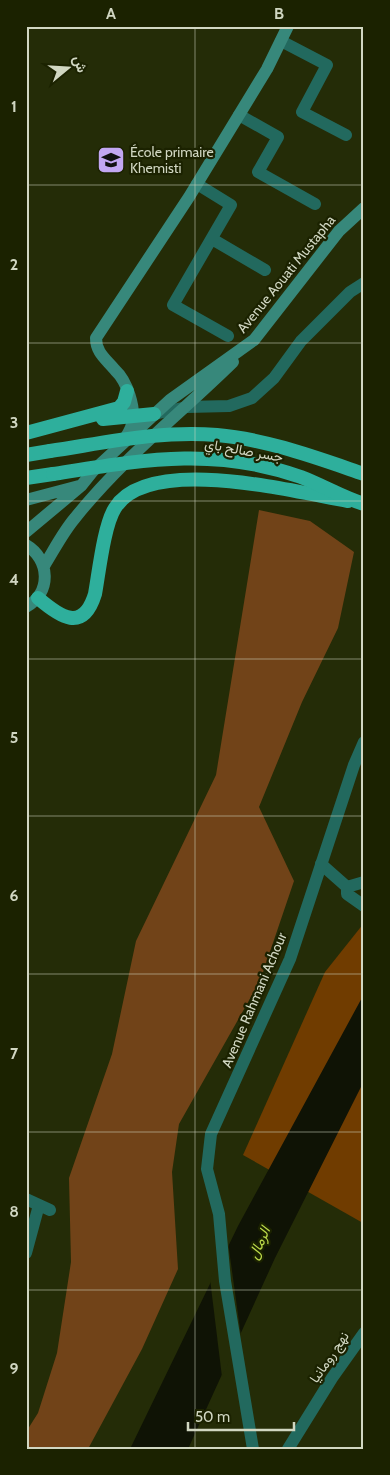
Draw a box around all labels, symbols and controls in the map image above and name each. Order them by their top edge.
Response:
text: A [106,4,116,23]
text: B [274,4,284,23]
north arrow [42,42,92,92]
text: ش [69,53,92,75]
text: 1 [11,97,17,116]
place label: École primaire Khemisti [130,143,214,177]
school or university icon: École primaire Khemisti [96,145,126,175]
street label: Avenue Aouati Mustapha [233,211,339,337]
text: 2 [10,255,18,274]
text: 3 [10,413,18,432]
street label: جسر صالح باي [203,434,285,469]
text: 4 [9,570,19,589]
text: 5 [10,728,18,747]
text: 6 [10,886,19,905]
street label: Avenue Rahmani Achour [217,929,291,1070]
text: 7 [10,1044,19,1063]
text: 8 [9,1202,19,1221]
water label: الرمال [244,1222,275,1262]
street label: نهج رومانيا [305,1328,354,1387]
text: 9 [10,1359,19,1378]
scale bar [188,1400,294,1432]
text: 50 m [195,1408,230,1426]

